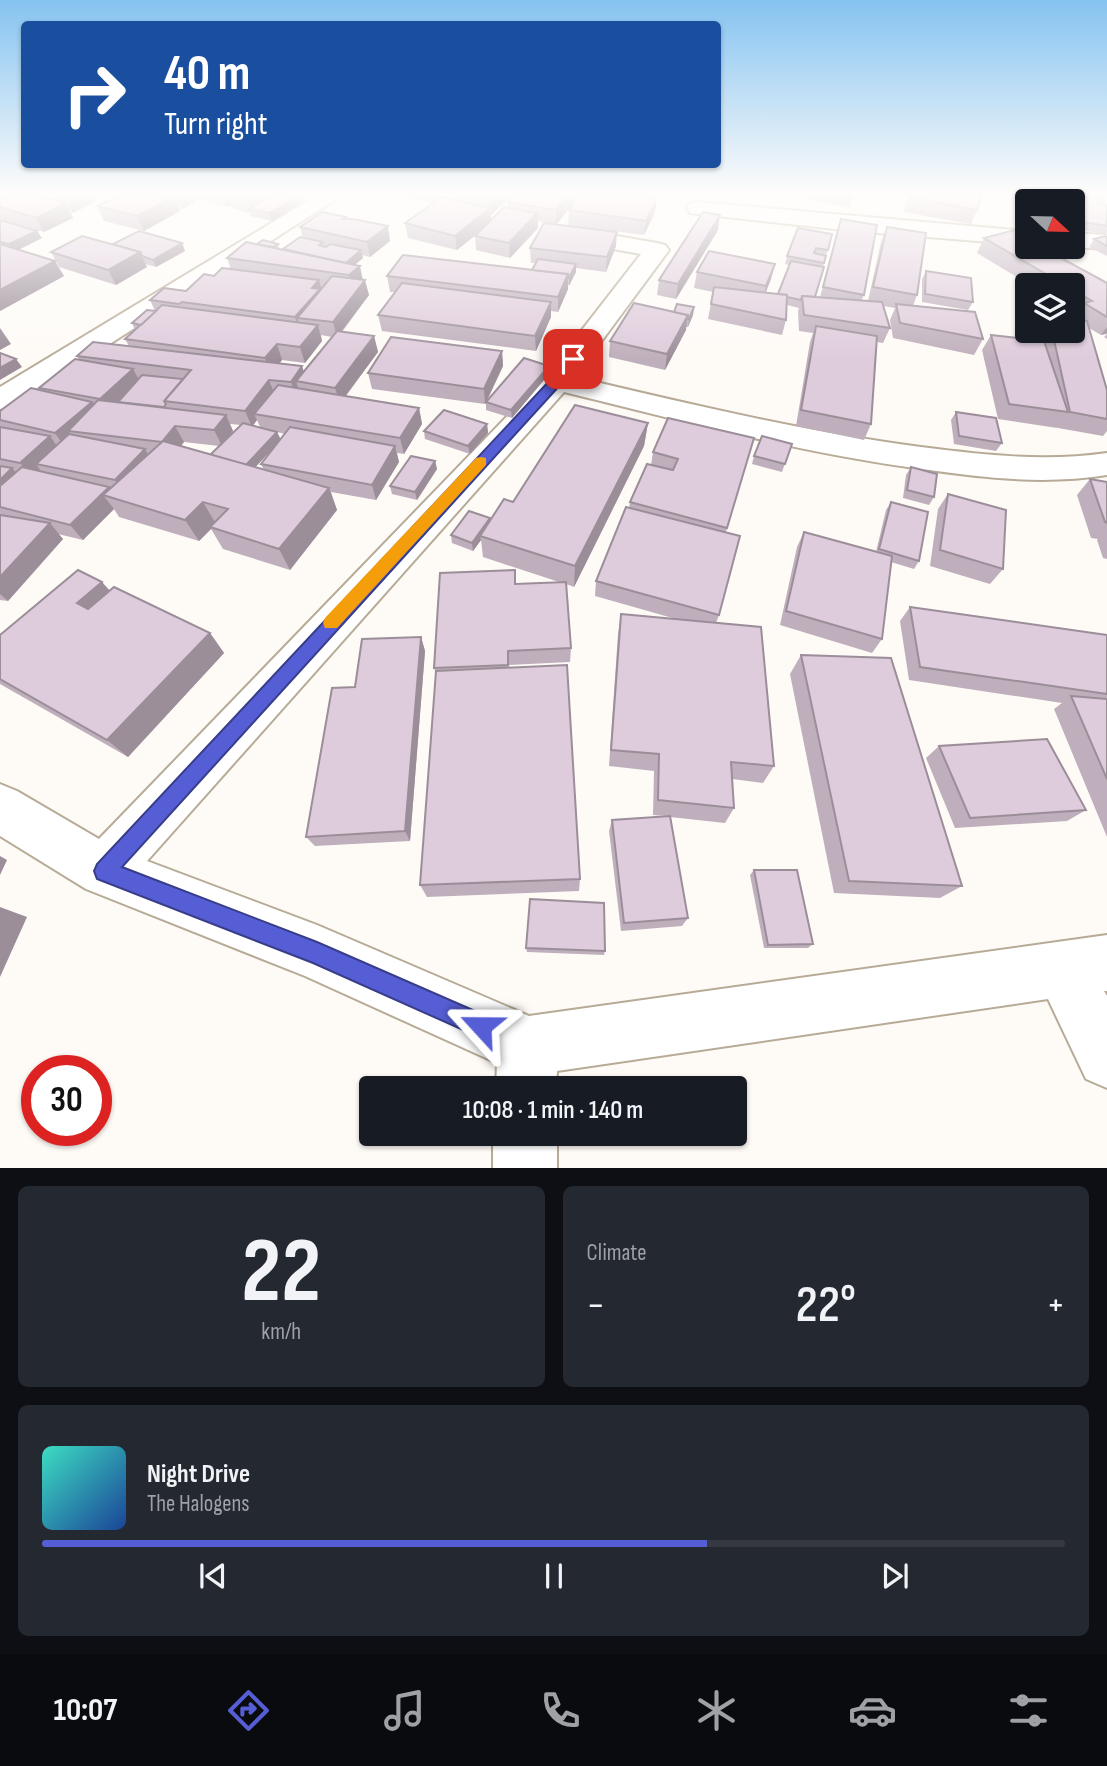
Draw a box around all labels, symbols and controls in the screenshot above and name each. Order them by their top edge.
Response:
text: 40 m [164,45,250,104]
icon: right [49,49,140,140]
text: Turn right [164,105,268,144]
north arrow [1015,189,1085,259]
map controls [1015,189,1085,343]
button: layers [1015,273,1085,343]
pin [543,329,603,389]
icon: arrive [554,340,592,378]
position arrow [444,989,518,1063]
speed limit sign: 30 [21,1055,112,1146]
text: 10:08 · 1 min · 140 m [463,1095,643,1126]
text: 22 [241,1218,321,1327]
text: Climate [587,1239,646,1267]
text: 22° [796,1274,856,1337]
text: − [587,1283,605,1328]
text: + [1046,1283,1065,1328]
text: km/h [261,1318,301,1346]
text: Night Drive [147,1459,250,1490]
text: The Halogens [147,1490,250,1518]
icon: previous [194,1557,232,1595]
icon: pause [535,1557,573,1595]
icon: next [876,1557,914,1595]
icon: directions [224,1686,273,1735]
icon: music [380,1686,429,1735]
icon: phone [536,1686,585,1735]
icon: climate [692,1686,741,1735]
icon: car [848,1686,897,1735]
icon: filters [1004,1686,1053,1735]
text: 10:07 [54,1691,117,1730]

